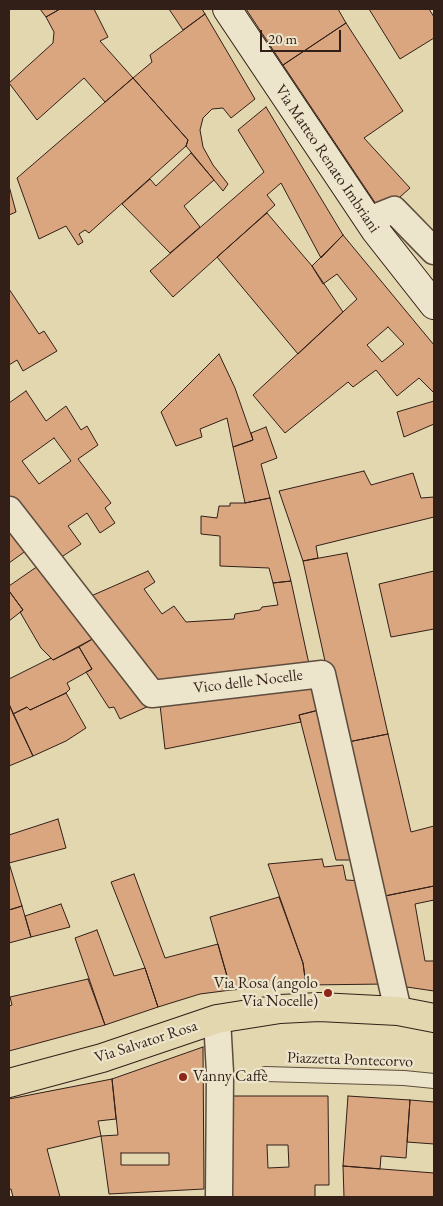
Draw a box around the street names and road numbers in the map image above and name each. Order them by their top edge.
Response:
street label: Via Matteo Renato Imbriani [270,81,384,237]
street label: Vico delle Nocelle [192,666,304,698]
street label: Via Salvator Rosa [92,1016,200,1068]
street label: Piazzetta Pontecorvo [287,1048,413,1072]

